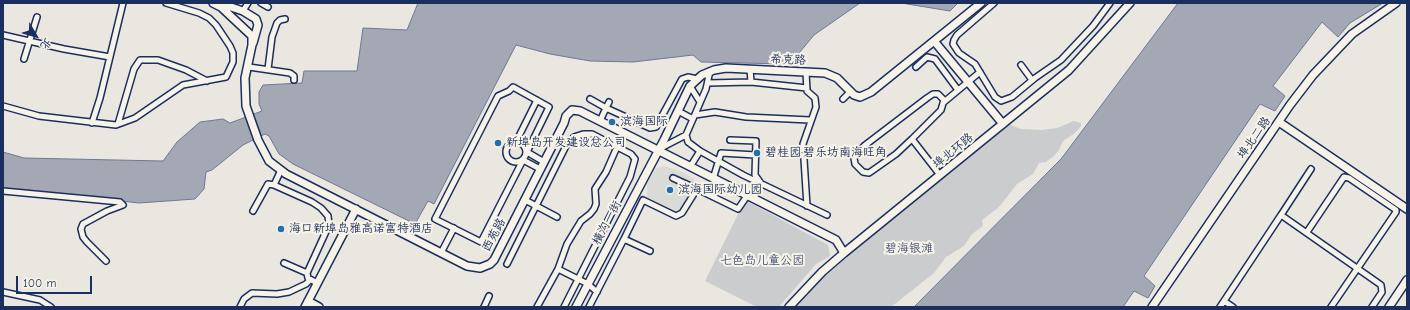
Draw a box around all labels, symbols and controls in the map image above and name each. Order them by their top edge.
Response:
north arrow [16,16,56,56]
text: 北 [37,35,54,52]
street label: 希克路 [770,52,806,68]
street label: 埠北二路 [1234,114,1274,162]
place label: 滨海国际 [620,115,668,129]
marker: 滨海国际 [607,117,617,127]
street label: 埠北环路 [930,130,976,172]
place label: 新埠岛开发建设总公司 [506,136,626,150]
marker: 新埠岛开发建设总公司 [493,138,503,148]
place label: 碧桂园·碧乐坊南海旺角 [765,146,887,160]
marker: 碧桂园·碧乐坊南海旺角 [752,148,762,158]
place label: 滨海国际幼儿园 [678,183,762,197]
marker: 滨海国际幼儿园 [665,185,675,195]
street label: 横沟一街 [589,198,625,248]
street label: 西苑路 [479,216,509,254]
place label: 海口新埠岛雅高诺富特酒店 [289,222,433,236]
marker: 海口新埠岛雅高诺富特酒店 [276,224,286,234]
park label: 碧海银滩 [885,242,933,256]
park label: 七色岛儿童公园 [720,254,804,268]
scale bar [18,268,94,294]
text: 100 m [23,276,56,290]

